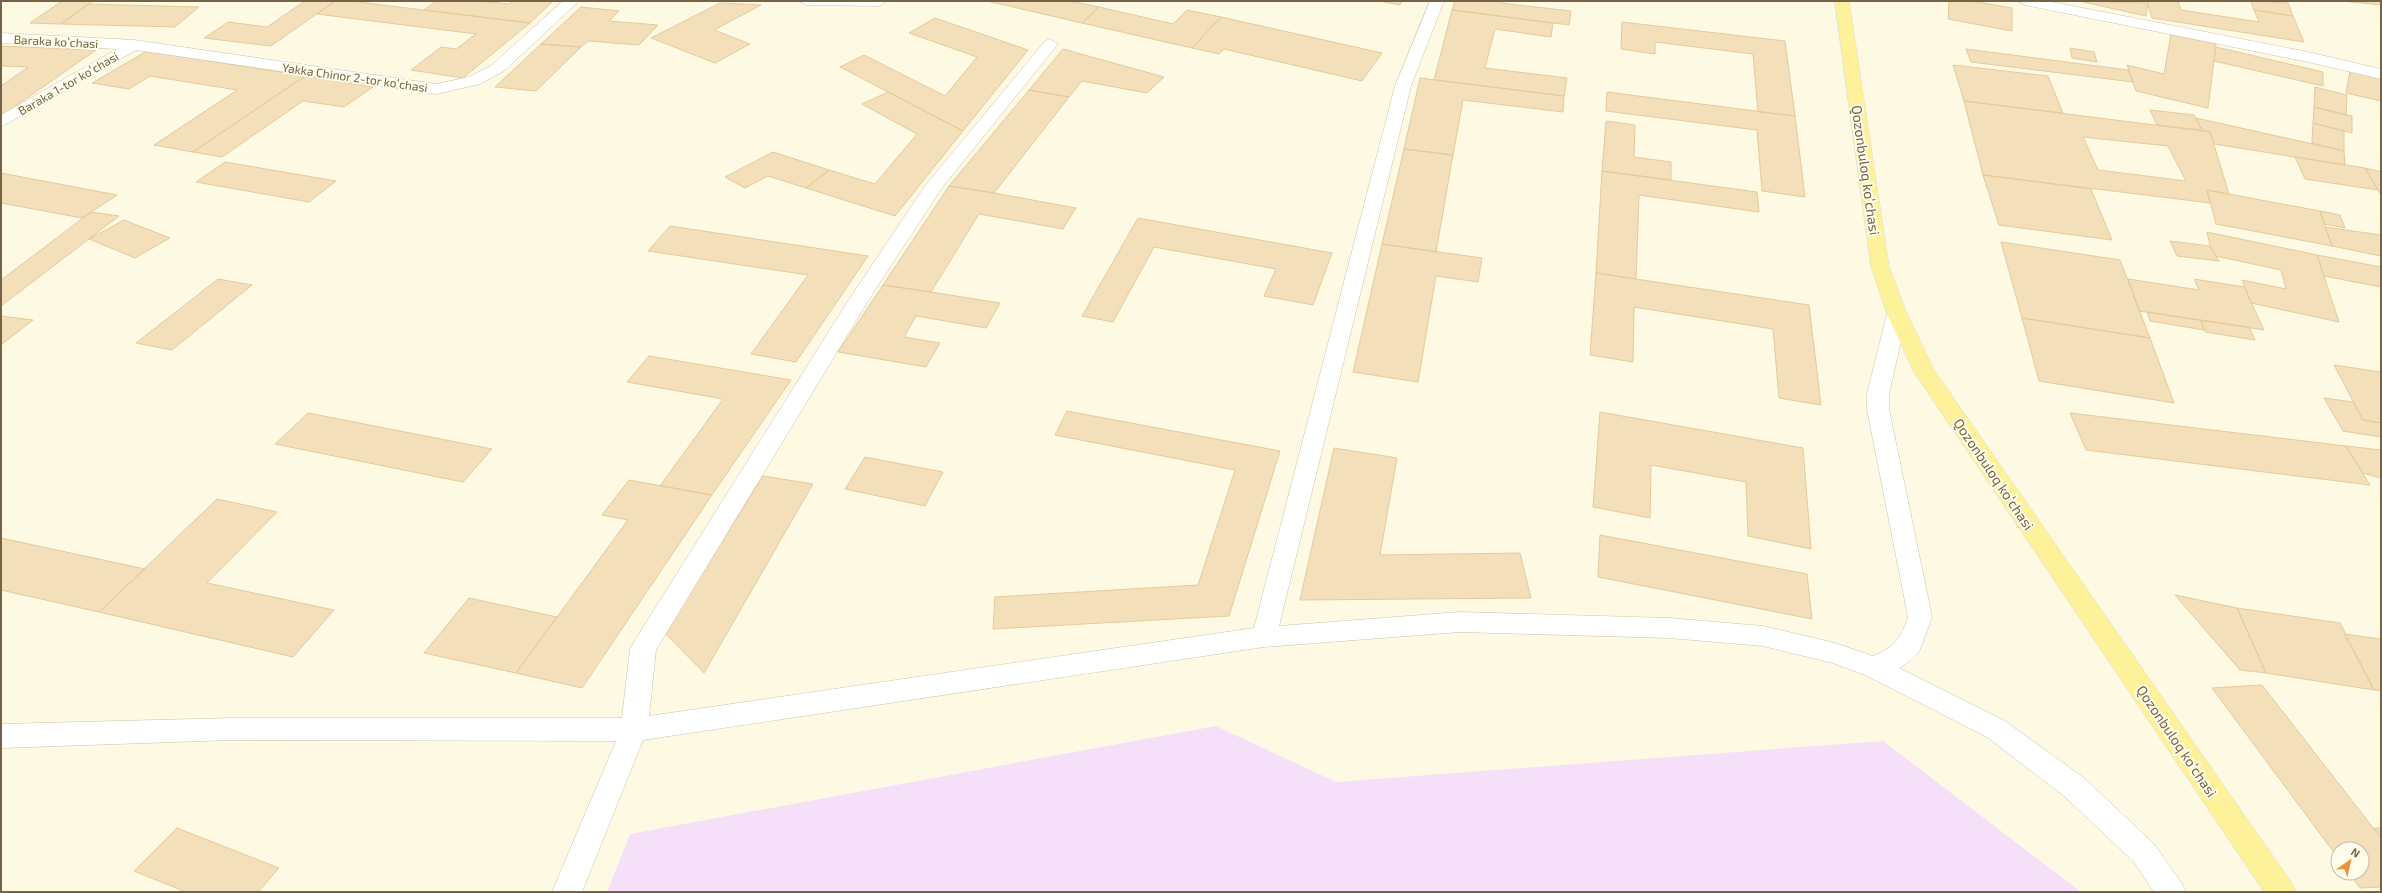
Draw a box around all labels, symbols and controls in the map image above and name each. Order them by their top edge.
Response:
street label: Baraka koʻchasi [13,32,99,50]
street label: Baraka 1-tor koʻchasi [15,49,121,117]
street label: Yakka Chinor 2-tor koʻchasi [281,60,429,94]
street label: Qozonbuloq koʻchasi [1848,104,1884,236]
street label: Qozonbuloq koʻchasi [1950,415,2038,533]
street label: Qozonbuloq koʻchasi [2133,682,2221,800]
north arrow [2330,841,2370,881]
text: N [2349,845,2363,860]

